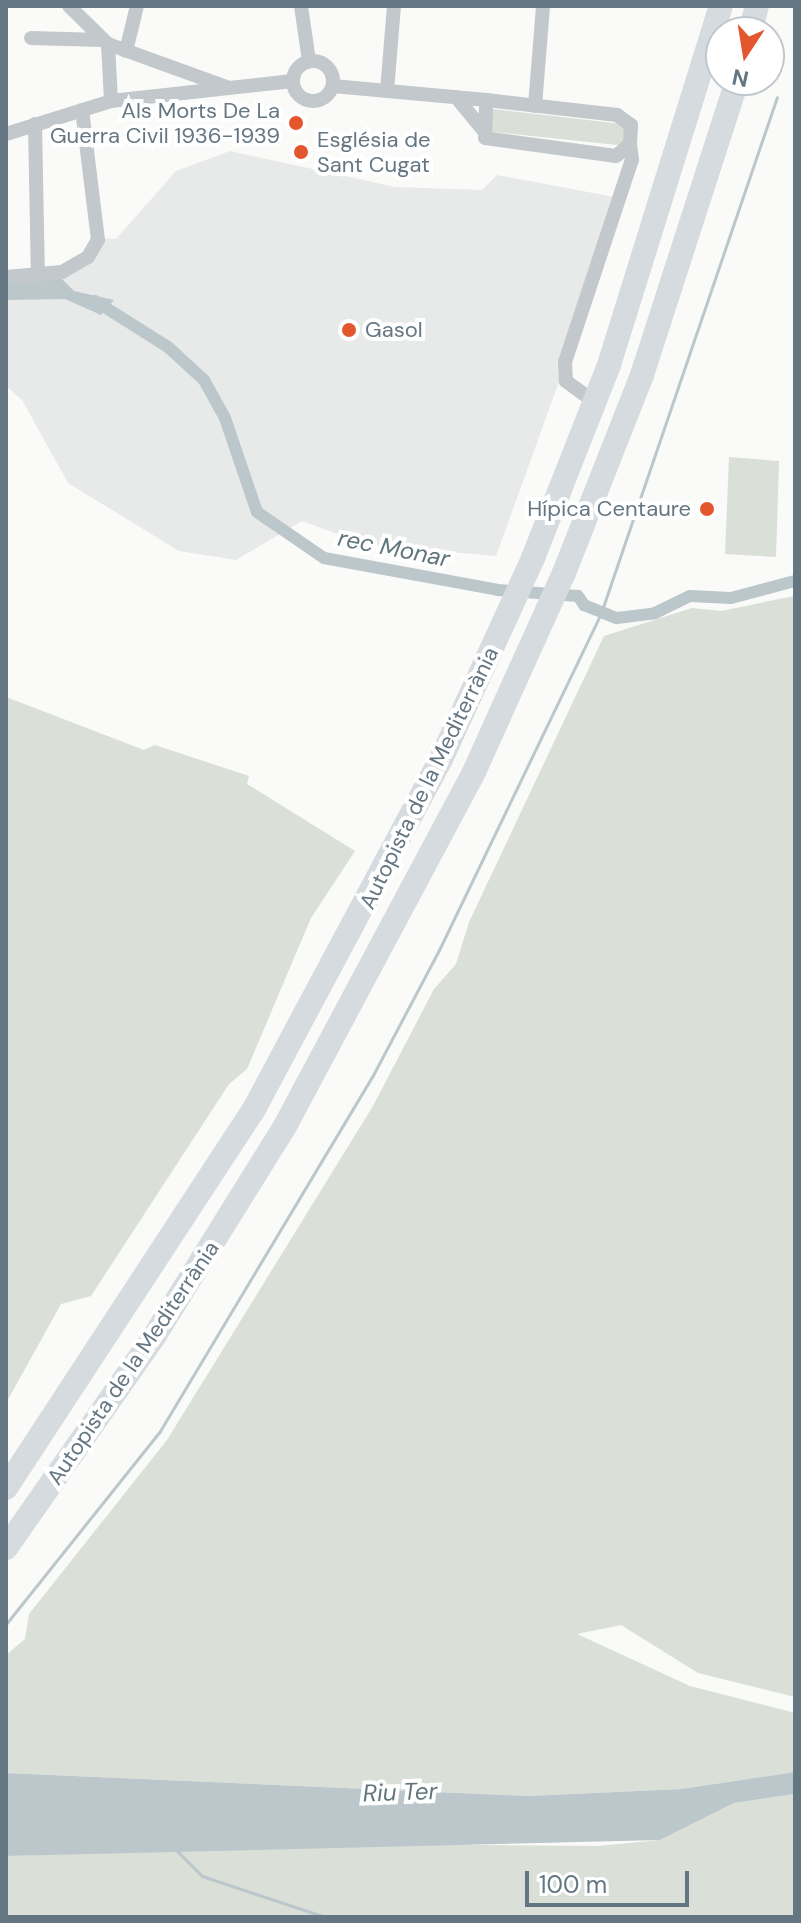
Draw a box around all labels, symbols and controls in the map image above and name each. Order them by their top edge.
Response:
north arrow [705,16,785,96]
text: N [729,62,751,94]
place label: Als Morts De La Guerra Civil 1936-1939 [50,97,280,148]
marker: Als Morts De La Guerra Civil 1936-1939 [287,114,305,132]
place label: Església de Sant Cugat [317,126,431,178]
marker: Església de Sant Cugat [292,143,310,161]
place label: Gasol [365,317,423,343]
marker: Gasol [340,321,358,339]
place label: Hípica Centaure [527,496,691,522]
marker: Hípica Centaure [698,500,716,518]
water label: rec Monar [336,523,452,573]
street label: Autopista de la Mediterrània [354,643,504,913]
street label: Autopista de la Mediterrània [41,1236,225,1490]
water label: Riu Ter [362,1776,438,1808]
scale bar [529,1855,693,1905]
text: 100 m [539,1869,607,1900]

